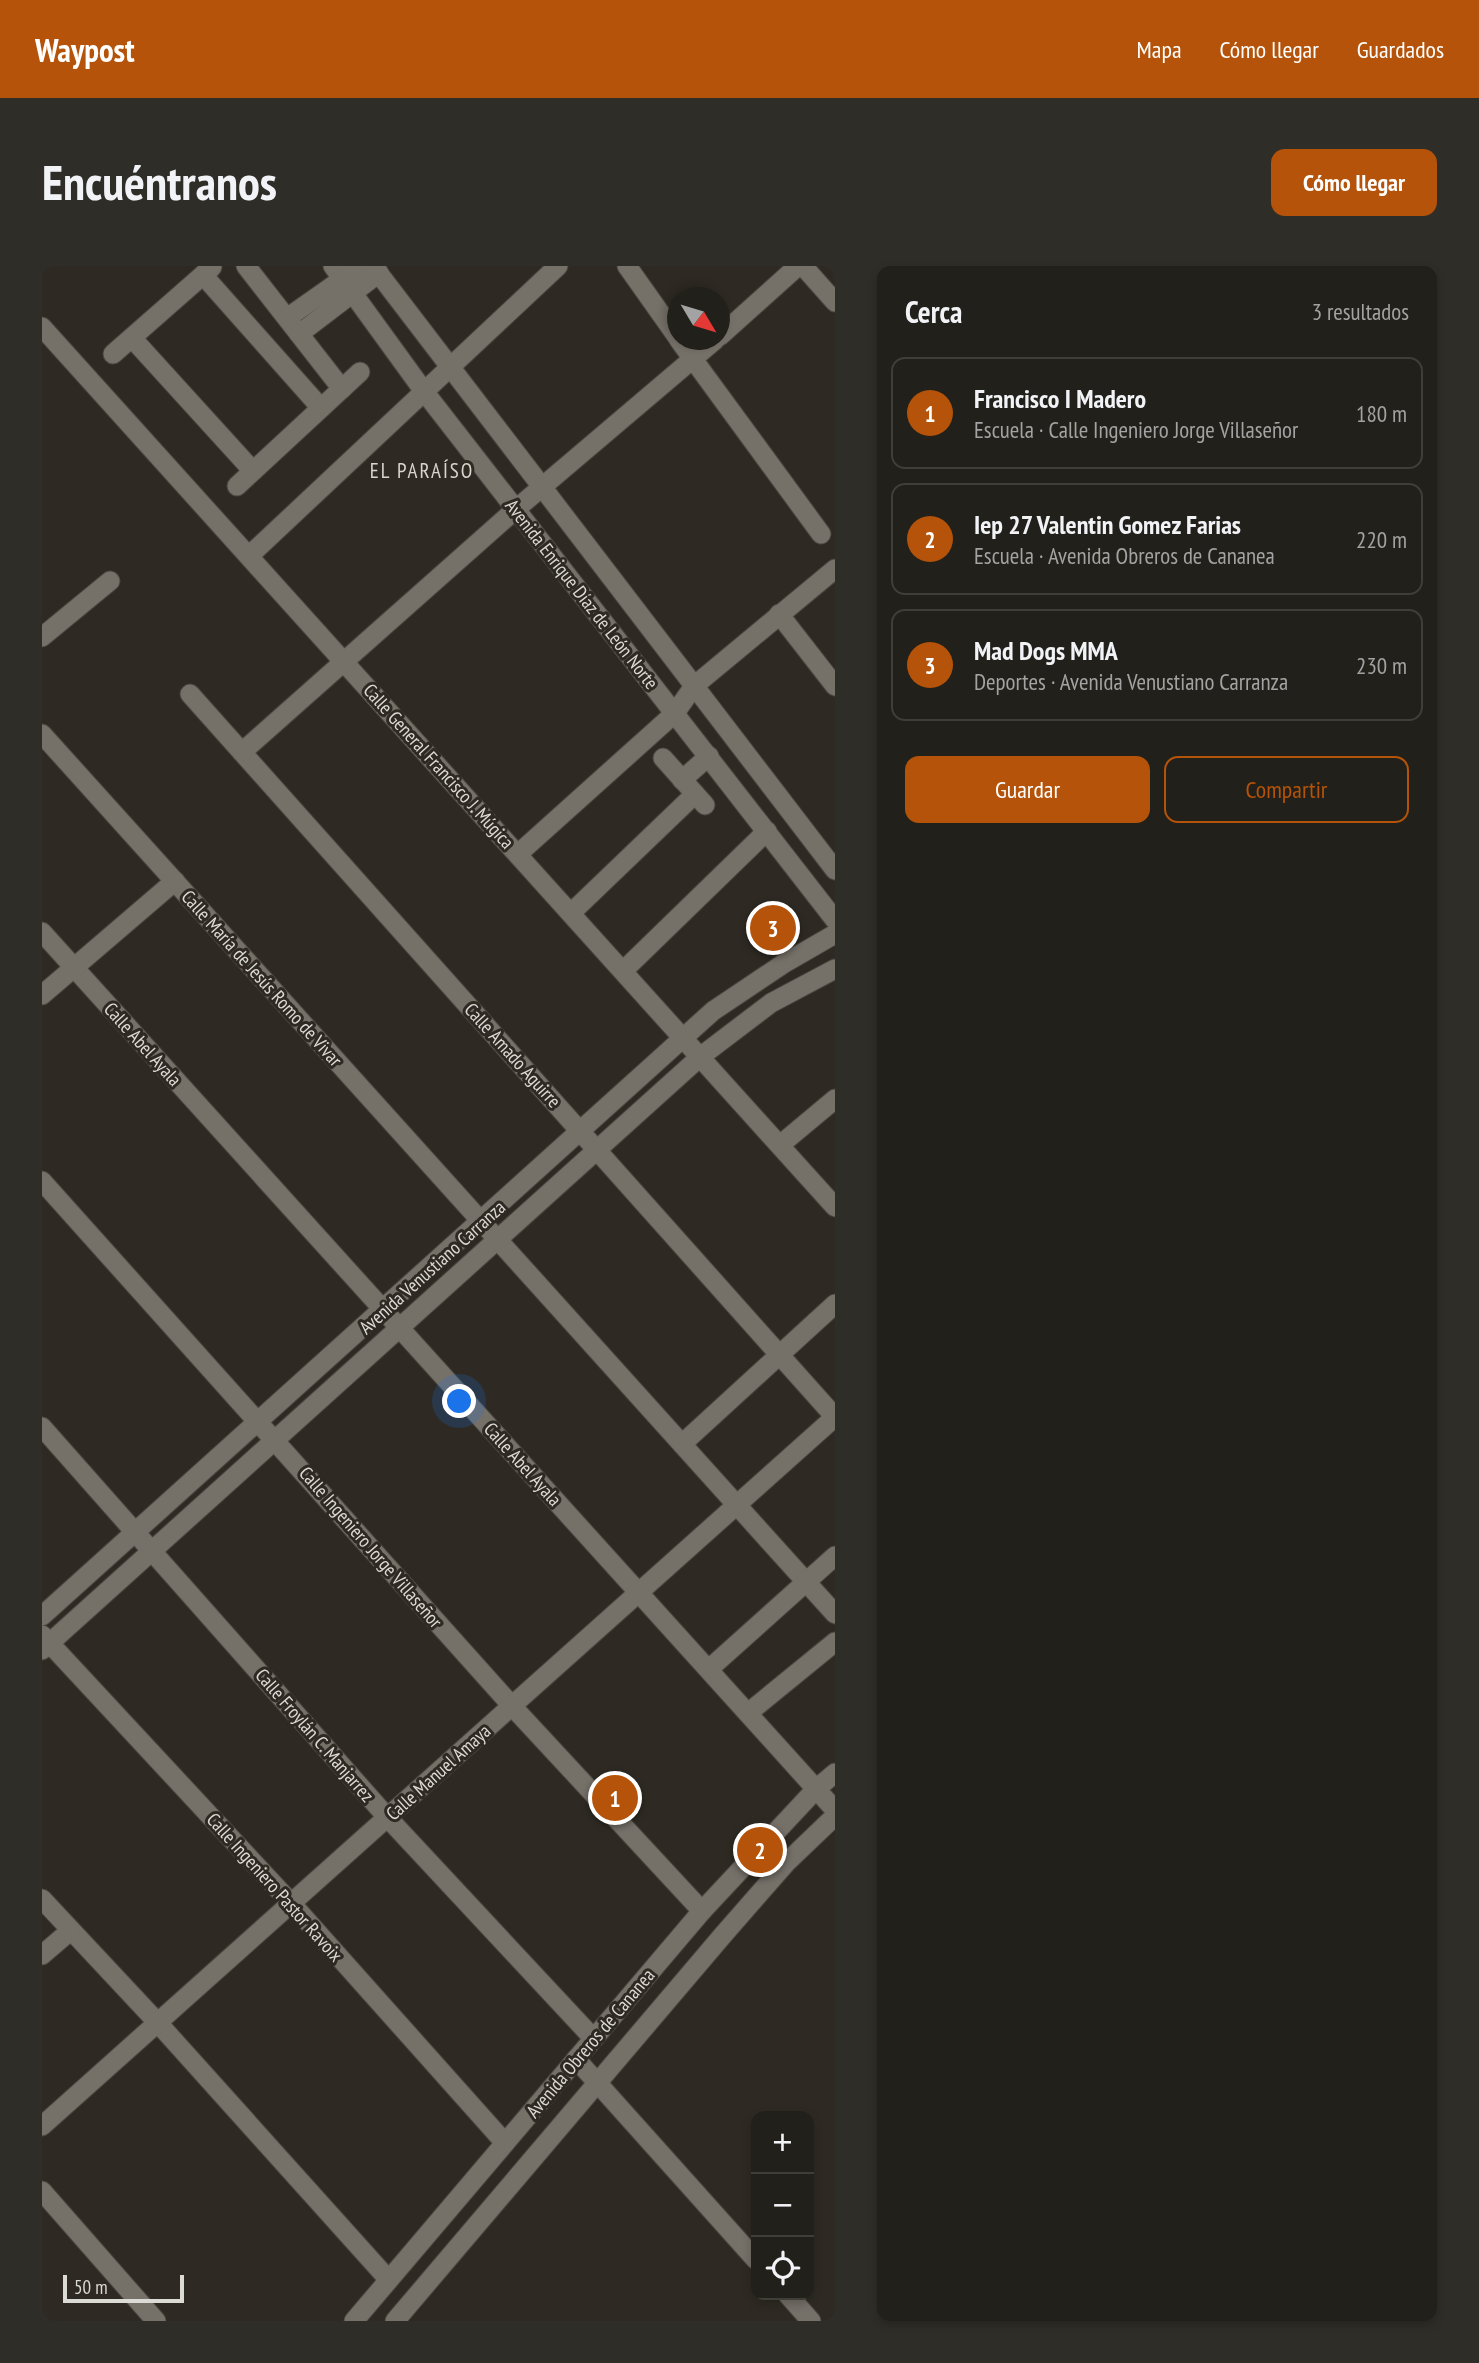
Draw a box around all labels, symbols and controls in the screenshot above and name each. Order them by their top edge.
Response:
text: Waypost [35,28,135,71]
text: Mapa [1137,34,1182,65]
text: Cómo llegar [1220,34,1319,65]
text: Guardados [1357,34,1444,65]
button: Cómo llegar [1271,149,1437,216]
text: Encuéntranos [42,150,277,214]
north arrow [667,287,730,350]
text: Cerca [905,292,962,331]
text: 3 resultados [1312,297,1409,326]
text: Francisco I Madero [974,382,1146,415]
text: 1 [925,399,936,428]
text: 180 m [1356,399,1407,428]
text: Escuela · Calle Ingeniero Jorge Villaseñor [974,415,1298,444]
district label: EL PARAÍSO [370,457,474,484]
street label: Avenida Enrique Díaz de León Norte [500,494,664,694]
text: Iep 27 Valentin Gomez Farias [974,508,1241,541]
text: 2 [925,525,936,554]
text: 220 m [1356,525,1407,554]
text: Escuela · Avenida Obreros de Cananea [974,541,1275,570]
text: Mad Dogs MMA [974,634,1118,667]
text: 3 [925,651,936,680]
text: 230 m [1356,651,1407,680]
text: Deportes · Avenida Venustiano Carranza [974,667,1288,696]
street label: Calle General Francisco J. Múgica [358,678,520,854]
button: Guardar [905,756,1150,823]
button: Compartir [1164,756,1409,823]
street label: Calle María de Jesús Romo de Vivar [176,885,348,1072]
pin: 3 [750,902,796,954]
street label: Calle Abel Ayala [99,997,187,1091]
street label: Calle Amado Aguirre [460,998,566,1112]
street label: Avenida Venustiano Carranza [354,1195,510,1339]
your location [442,1384,476,1418]
street label: Calle Abel Ayala [479,1417,567,1511]
street label: Calle Ingeniero Jorge Villaseñor [294,1461,448,1633]
street label: Calle Froylán C. Manjarrez [251,1663,380,1807]
street label: Calle Manuel Amaya [381,1719,495,1825]
pin: 1 [592,1772,638,1824]
street label: Calle Ingeniero Pastor Ravoix [202,1808,348,1967]
pin: 2 [737,1824,783,1876]
street label: Avenida Obreros de Cananea [521,1963,659,2123]
map controls [751,2111,814,2300]
button: + [751,2111,814,2174]
button: − [751,2174,814,2237]
button: locate [751,2237,814,2300]
scale bar [63,2272,184,2304]
text: 50 m [74,2275,108,2299]

